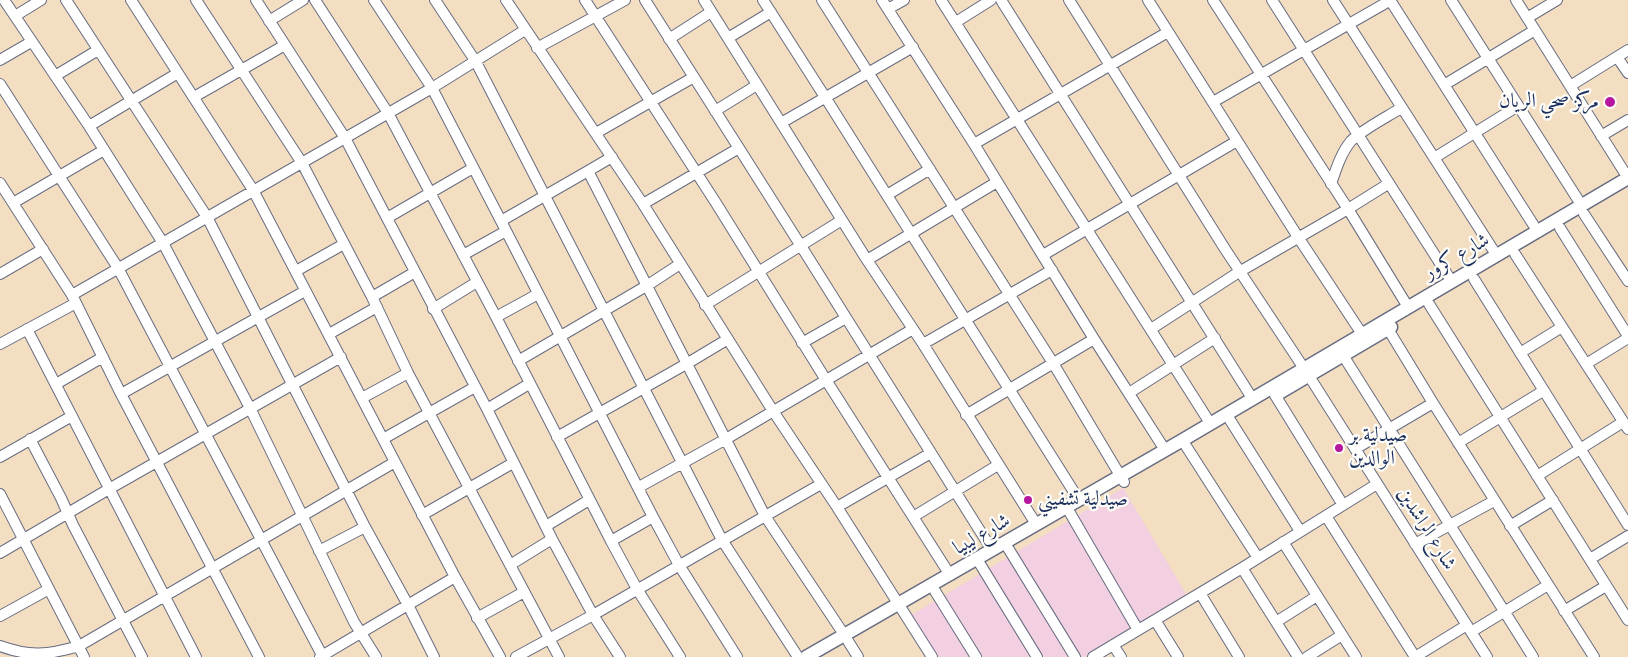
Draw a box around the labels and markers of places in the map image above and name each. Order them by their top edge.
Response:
place label: مركز صحي الريان [1499,90,1599,114]
marker: مركز صحي الريان [1603,95,1617,109]
place label: صيدلية بر الوالدين [1349,424,1407,471]
marker: صيدلية بر الوالدين [1333,442,1345,454]
place label: صيدلية تشفيني [1038,488,1128,512]
marker: صيدلية تشفيني [1022,494,1034,506]

